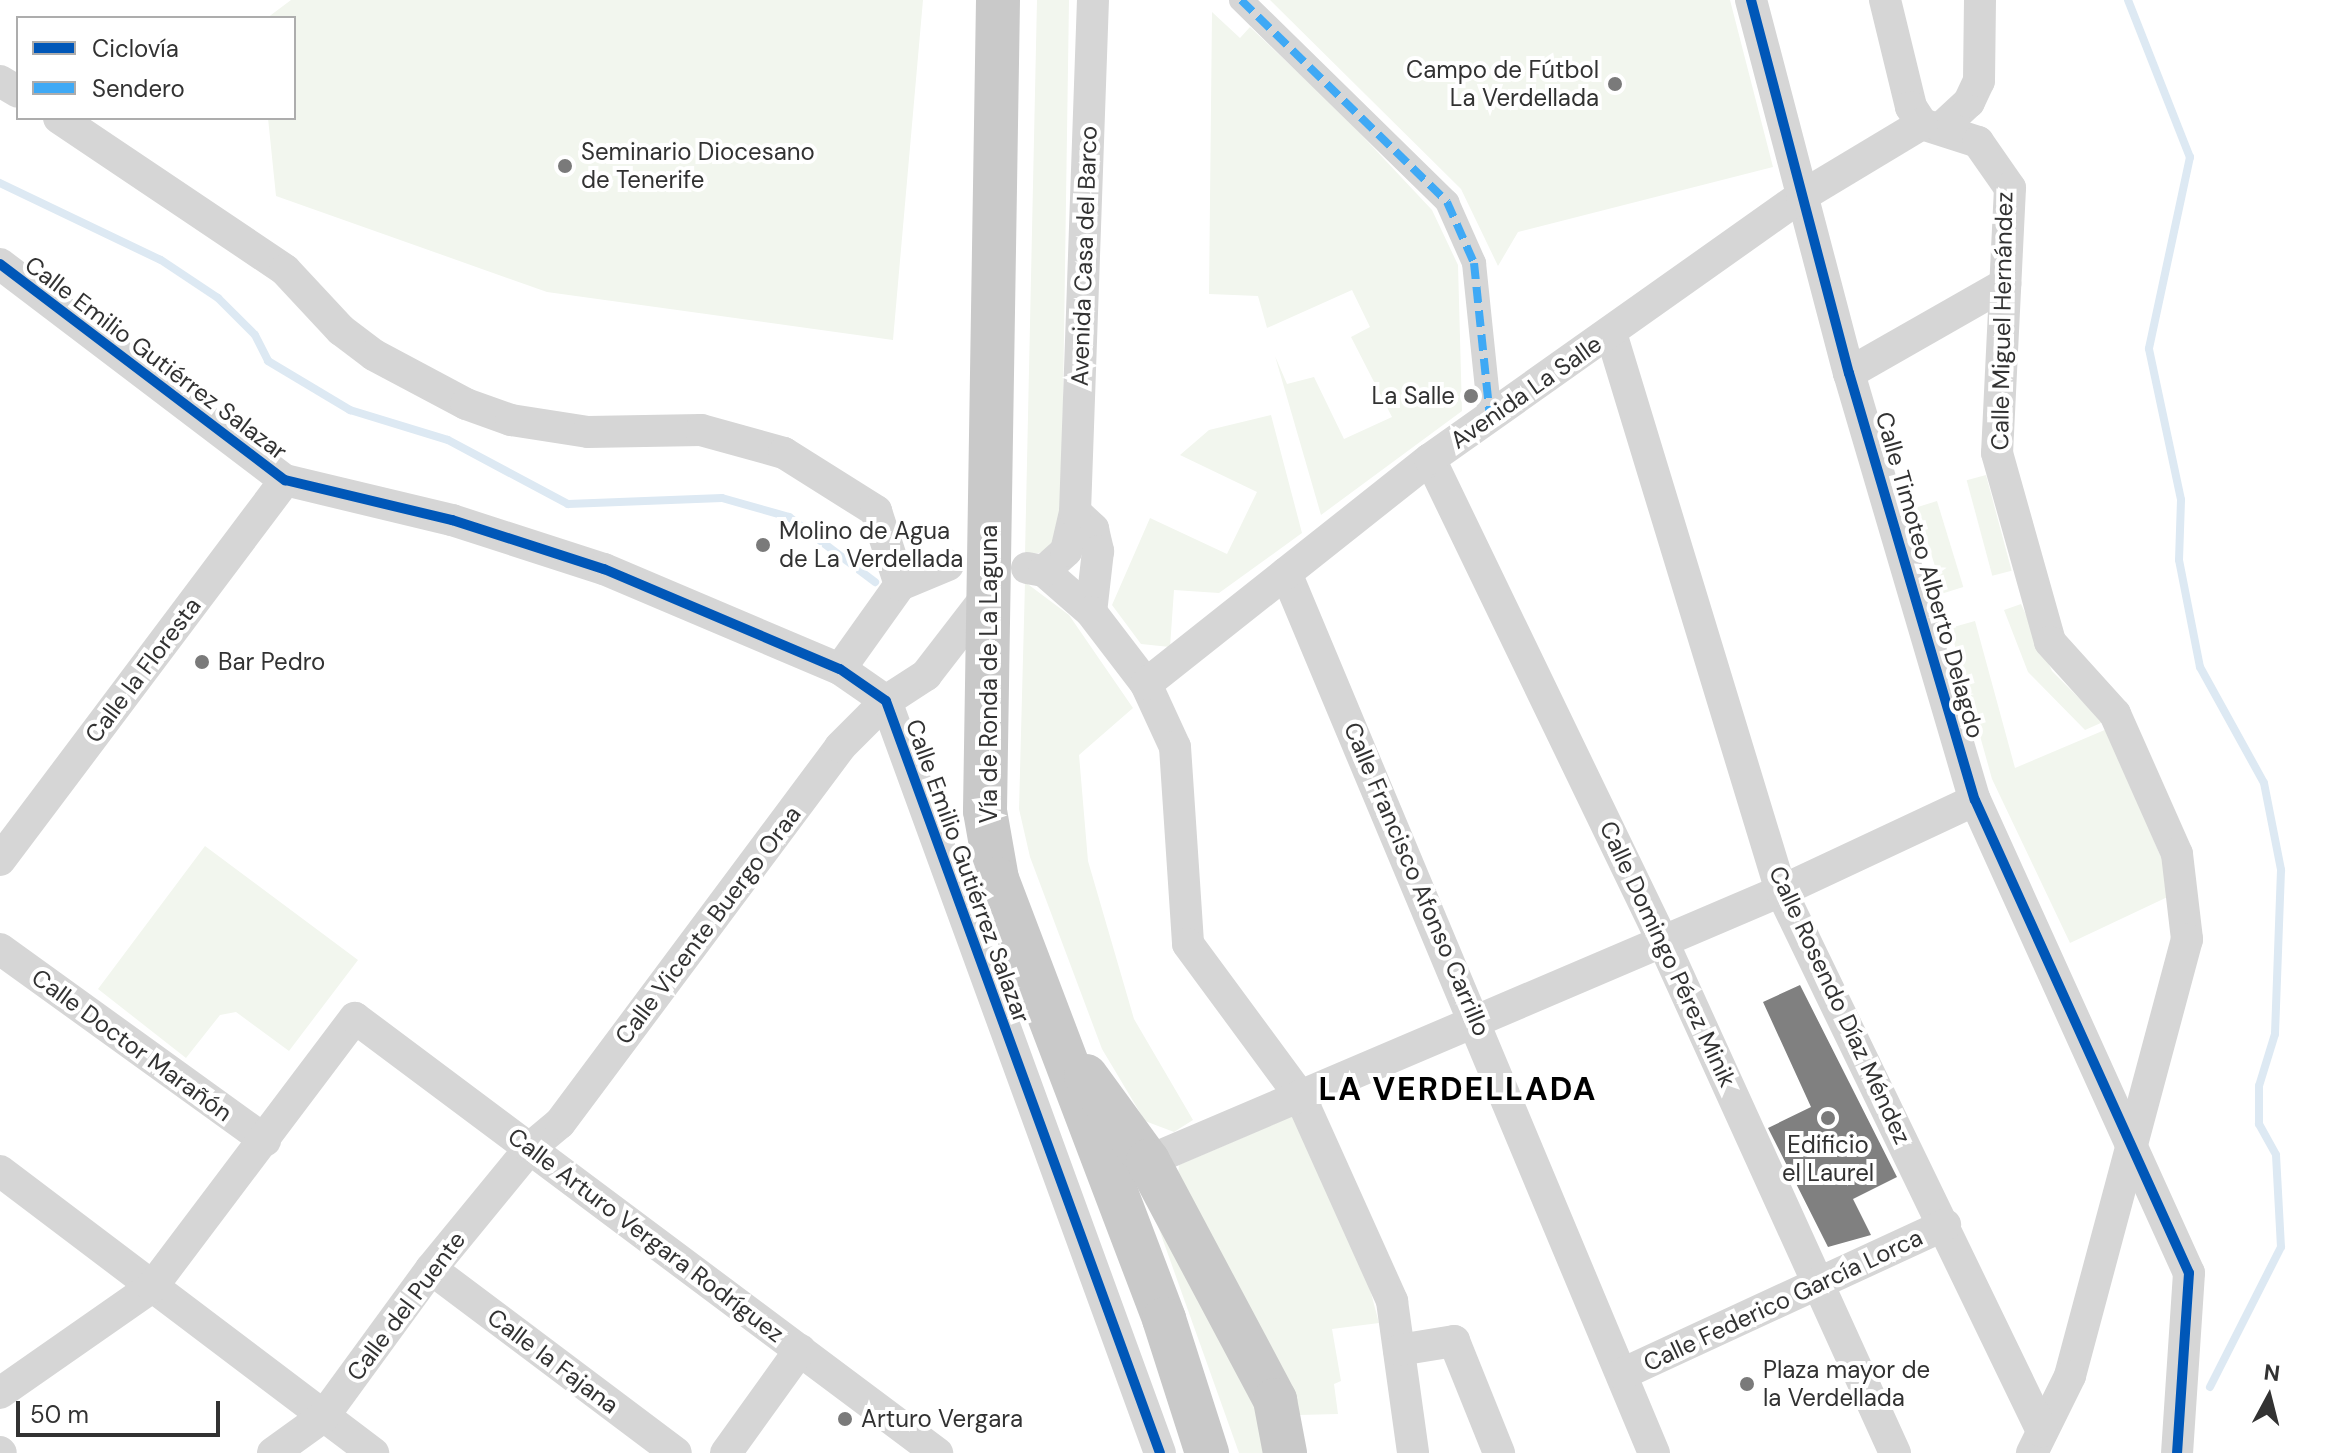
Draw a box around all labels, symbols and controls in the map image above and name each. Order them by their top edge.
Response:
legend [16,16,296,120]
text: Ciclovía [92,33,179,64]
place label: Campo de Fútbol La Verdellada [1406,56,1599,112]
text: Sendero [92,73,185,104]
marker: Campo de Fútbol La Verdellada [1606,75,1624,93]
street label: Avenida Casa del Barco [1065,125,1103,387]
place label: Seminario Diocesano de Tenerife [581,138,815,194]
marker: Seminario Diocesano de Tenerife [556,157,574,175]
street label: Calle Miguel Hernández [1985,191,2019,451]
street label: Calle Emilio Gutiérrez Salazar [19,250,293,466]
street label: Avenida La Salle [1445,329,1607,455]
place label: La Salle [1372,382,1455,410]
marker: La Salle [1462,387,1480,405]
street label: Calle Timoteo Alberto Delagdo [1870,409,1990,741]
place label: Molino de Agua de La Verdellada [779,517,963,573]
street label: Vía de Ronda de La Laguna [975,525,1003,823]
marker: Molino de Agua de La Verdellada [754,536,772,554]
street label: Calle la Floresta [79,592,207,748]
place label: Bar Pedro [218,648,325,676]
marker: Bar Pedro [193,653,211,671]
street label: Calle Emilio Gutiérrez Salazar [900,715,1036,1027]
street label: Calle Francisco Afonso Carrillo [1338,718,1496,1040]
street label: Calle Vicente Buergo Oraa [609,800,807,1050]
street label: Calle Domingo Pérez Minik [1594,816,1742,1092]
street label: Calle Rosendo Díaz Méndez [1763,861,1917,1149]
street label: Calle Doctor Marañón [26,963,238,1127]
district label: LA VERDELLADA [1318,1070,1598,1108]
marker: Edificio el Laurel [1819,1109,1837,1127]
street label: Calle Arturo Vergara Rodríguez [502,1122,790,1348]
place label: Edificio el Laurel [1782,1131,1874,1187]
street label: Calle Federico García Lorca [1639,1223,1927,1377]
street label: Calle del Puente [341,1226,471,1386]
street label: Calle la Fajana [482,1302,624,1420]
place label: Plaza mayor de la Verdellada [1763,1356,1930,1412]
north arrow [2229,1357,2309,1437]
text: N [2262,1357,2282,1388]
marker: Plaza mayor de la Verdellada [1738,1375,1756,1393]
scale bar [20,1385,224,1435]
text: 50 m [30,1399,89,1430]
place label: Arturo Vergara [861,1405,1023,1433]
marker: Arturo Vergara [836,1410,854,1428]

